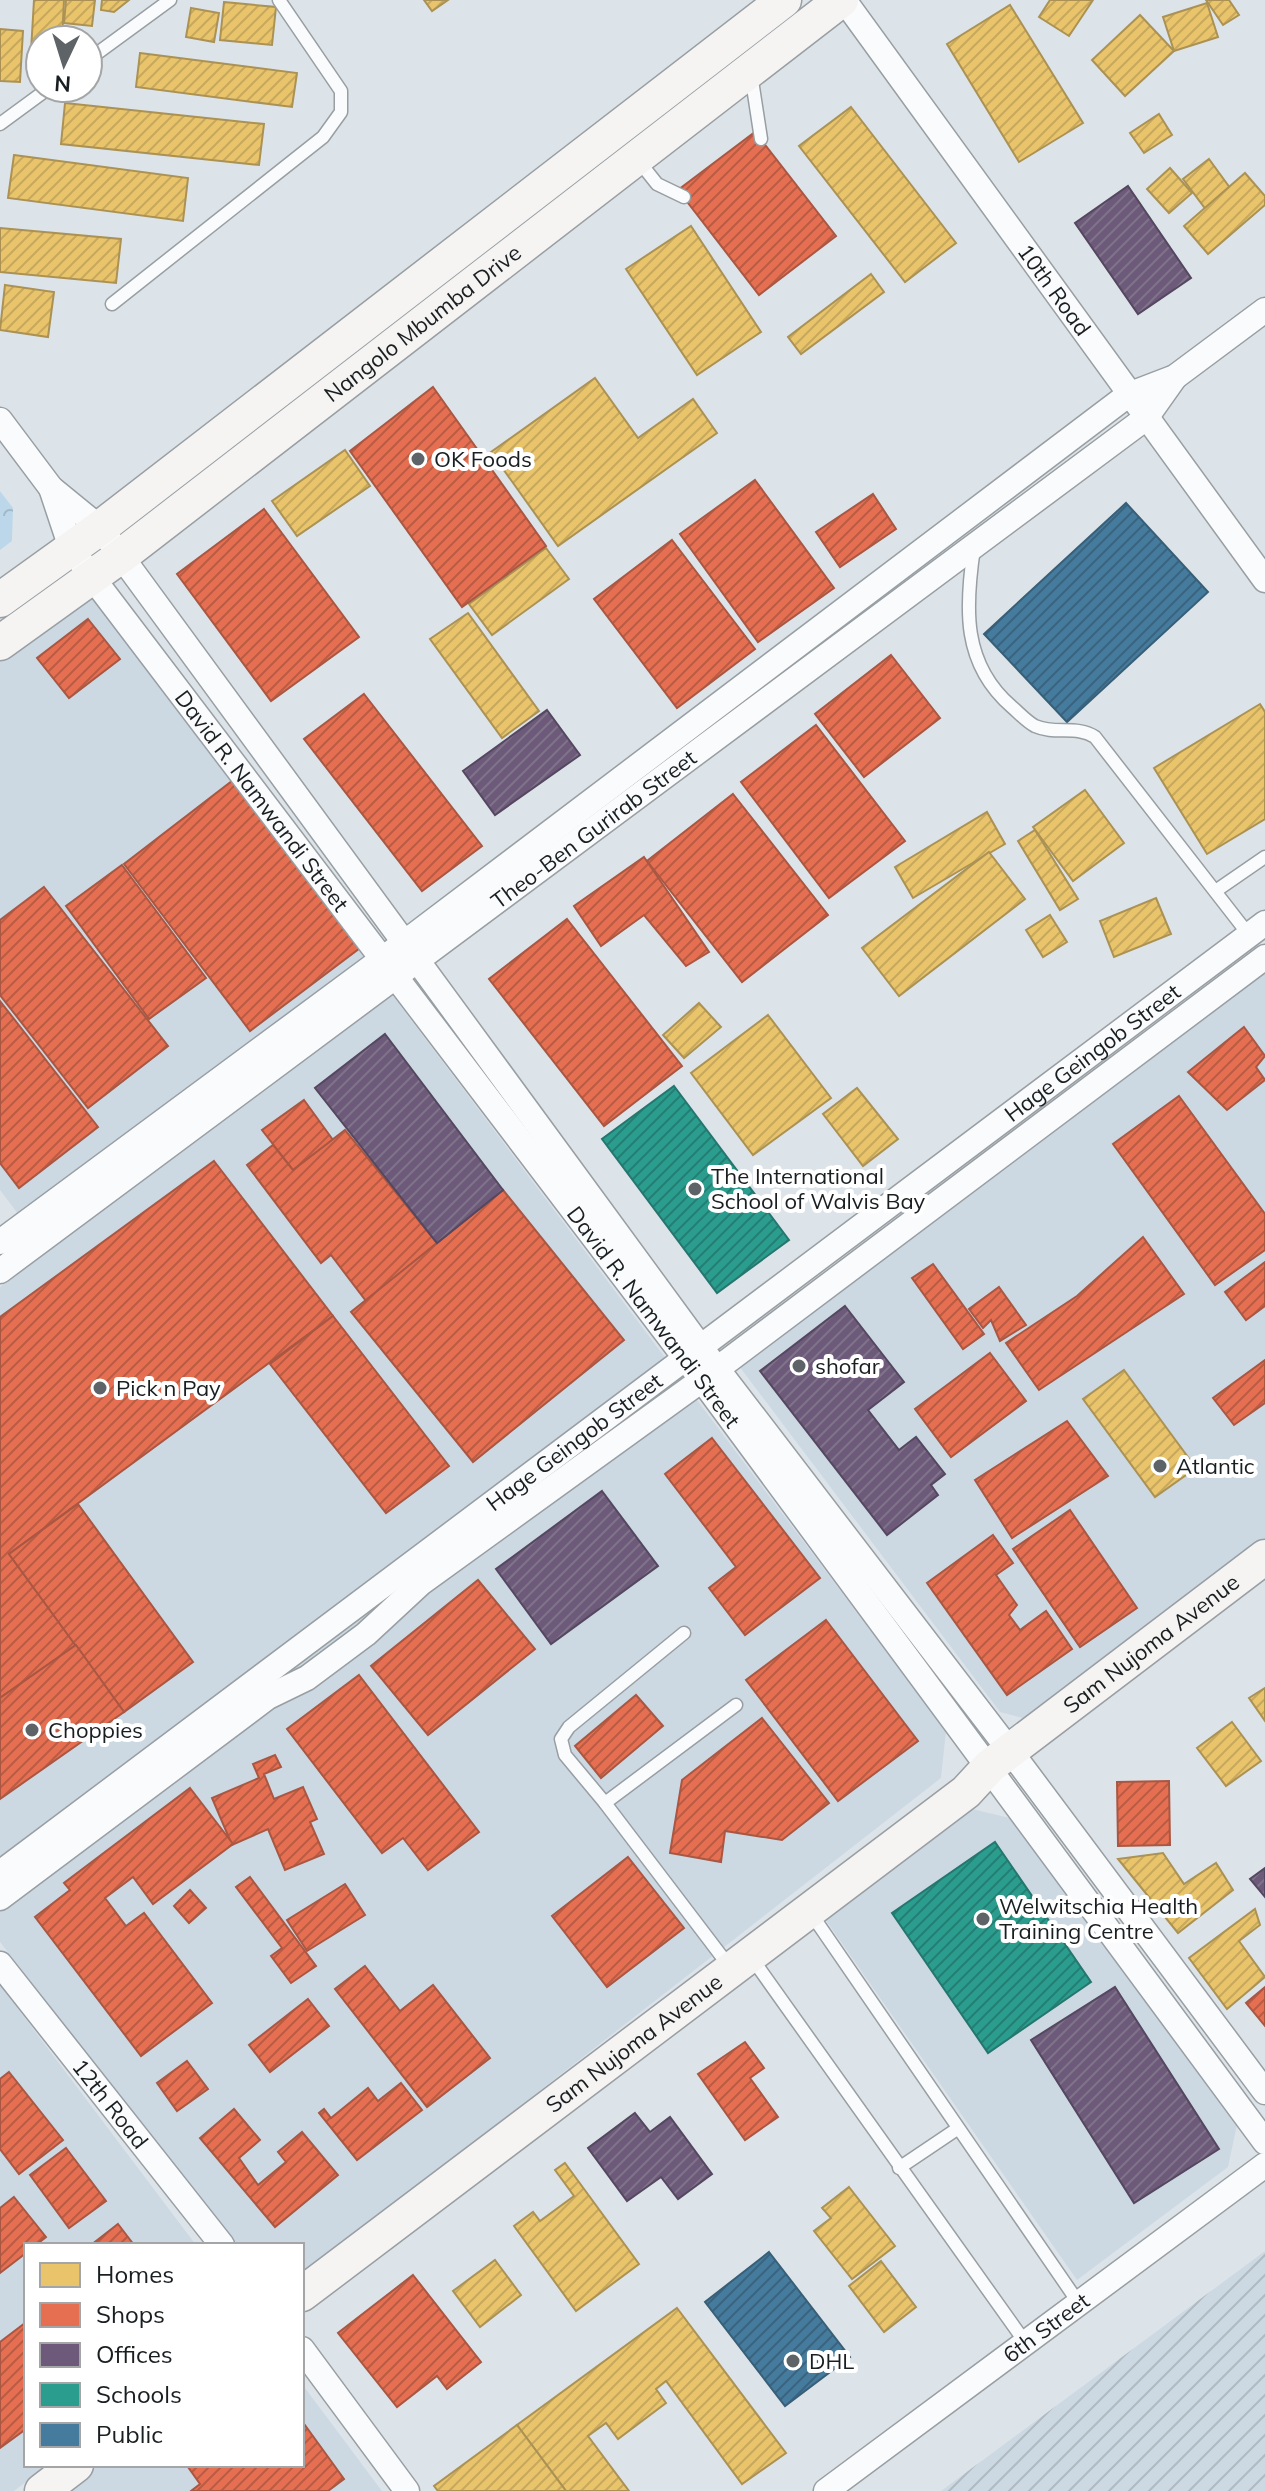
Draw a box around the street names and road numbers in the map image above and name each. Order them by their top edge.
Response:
street label: Nangolo Mbumba Drive [318,238,527,408]
street label: 10th Road [1012,238,1097,341]
street label: David R. Namwandi Street [169,685,355,917]
street label: Theo-Ben Gurirab Street [485,743,702,915]
street label: Hage Geingob Street [999,977,1186,1128]
street label: David R. Namwandi Street [561,1201,747,1433]
street label: Hage Geingob Street [481,1367,668,1517]
street label: Sam Nujoma Avenue [1057,1568,1245,1720]
street label: Sam Nujoma Avenue [540,1967,728,2119]
street label: 12th Road [66,2053,154,2154]
street label: 6th Street [997,2286,1095,2369]

